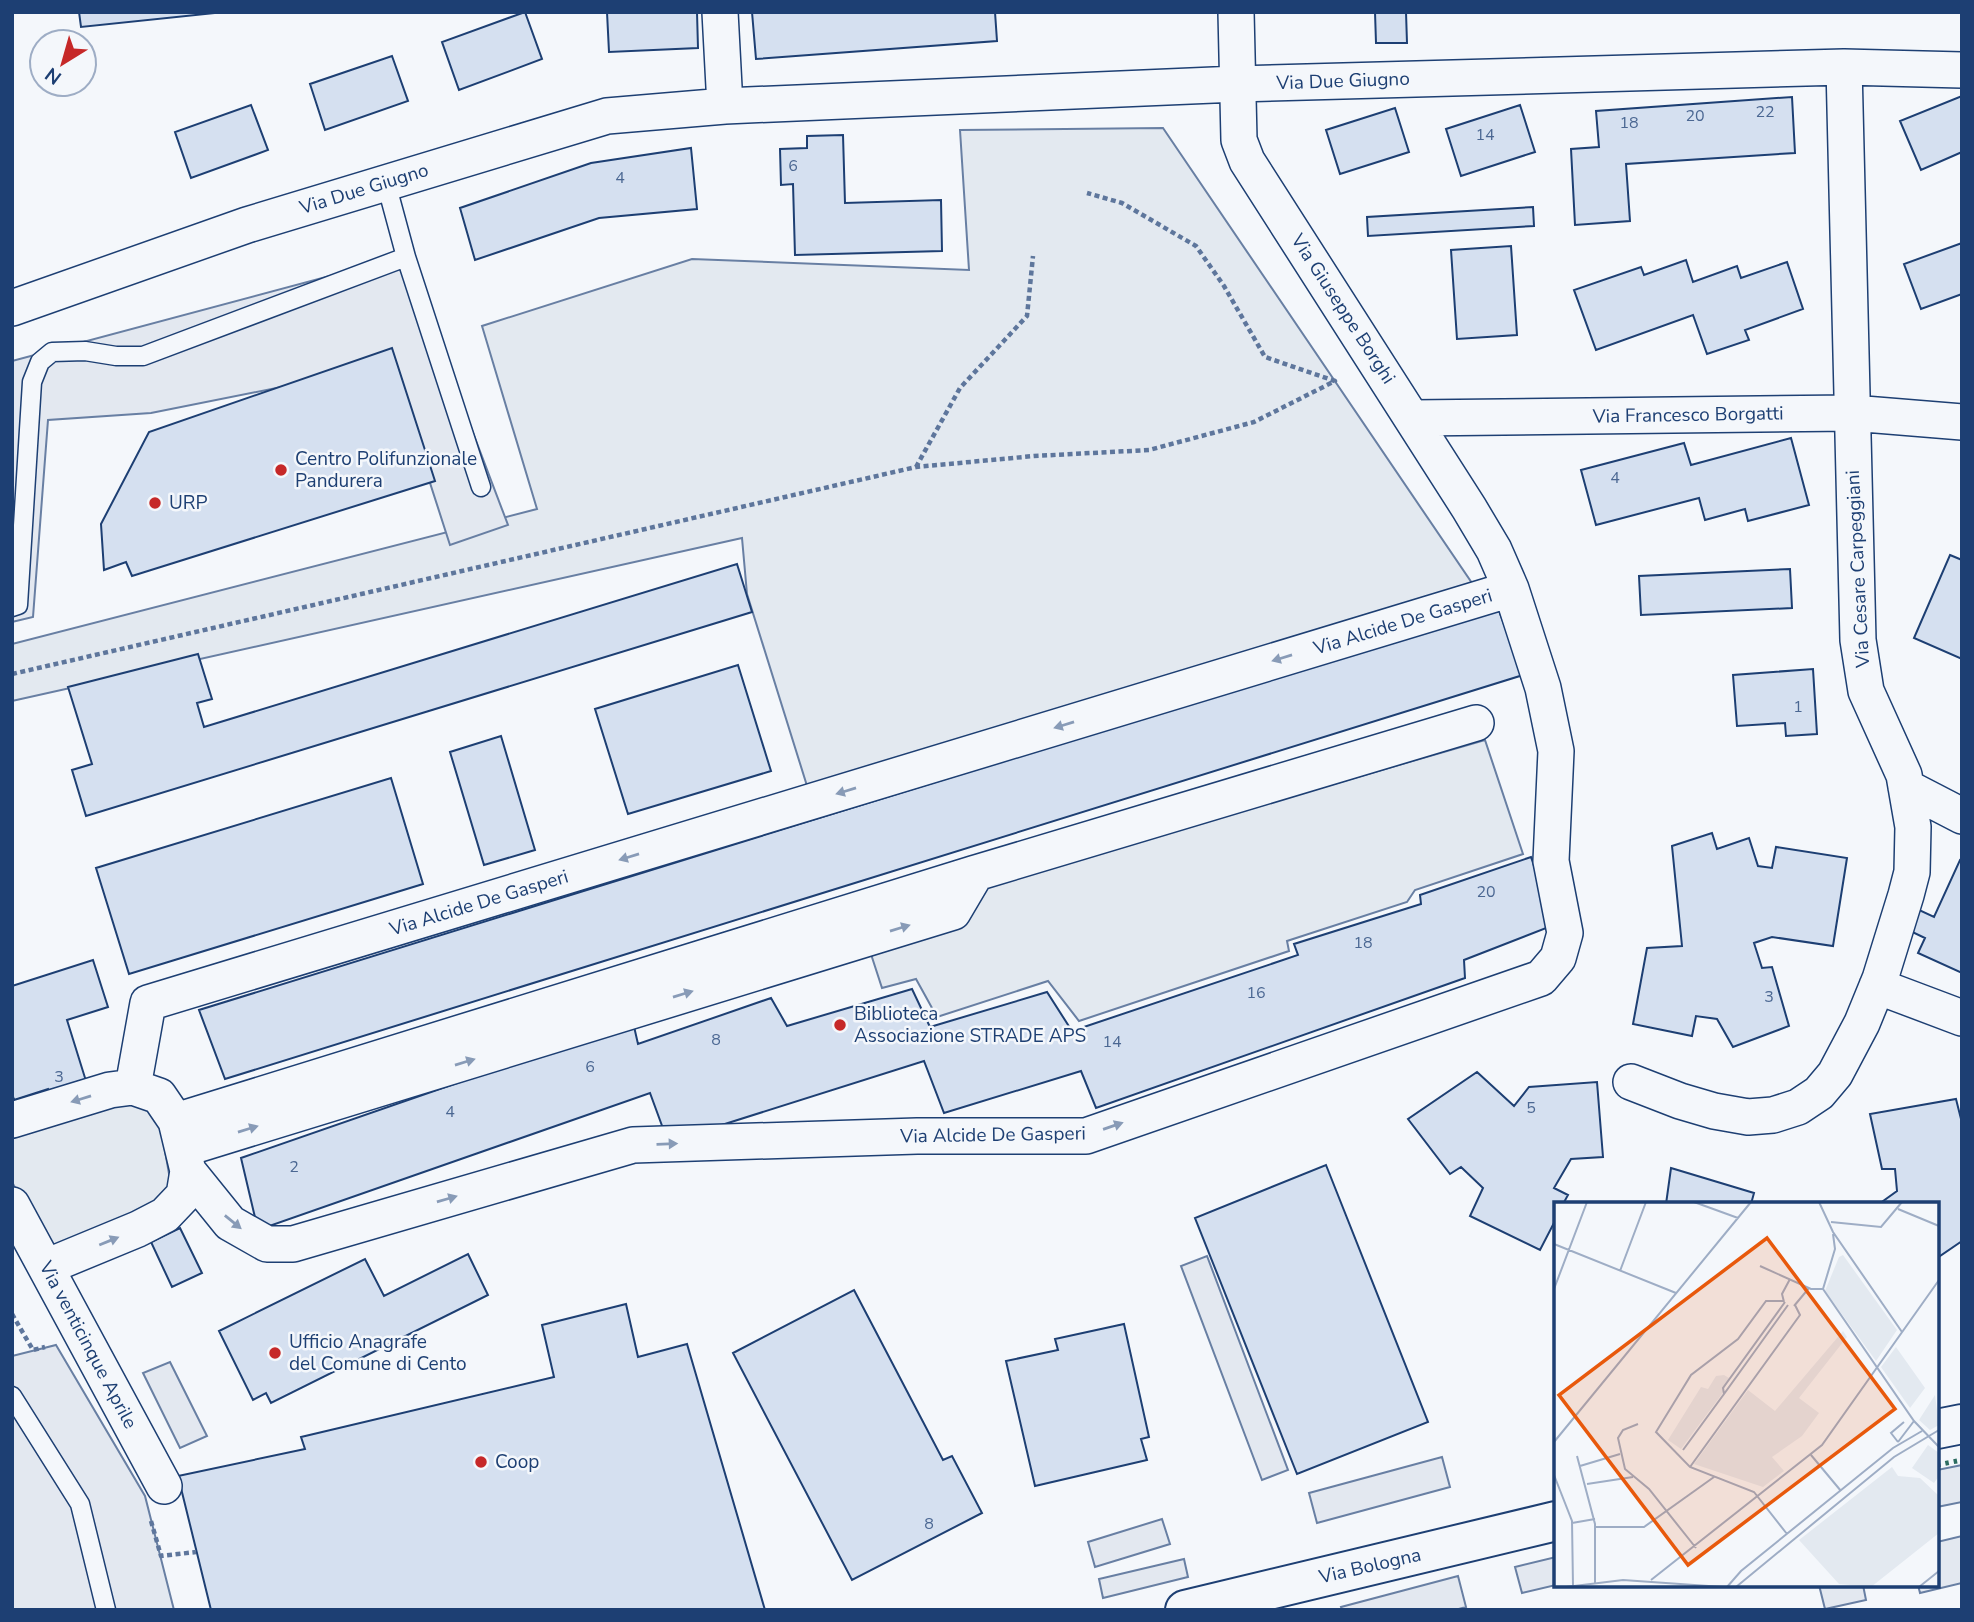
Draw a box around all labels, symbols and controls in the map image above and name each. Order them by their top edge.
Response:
north arrow [28,28,98,98]
text: N [40,61,67,90]
street label: Via Due Giugno [1275,66,1410,96]
house number: 22 [1755,101,1775,123]
house number: 20 [1685,105,1705,127]
house number: 18 [1619,112,1639,134]
house number: 14 [1475,124,1495,146]
house number: 6 [788,155,798,177]
street label: Via Due Giugno [295,157,432,221]
house number: 4 [615,167,625,189]
street label: Via Giuseppe Borghi [1284,228,1401,389]
street label: Via Francesco Borgatti [1591,400,1784,430]
place label: Centro Polifunzionale Pandurera [295,446,477,494]
marker: Centro Polifunzionale Pandurera [273,462,289,478]
house number: 4 [1610,467,1620,489]
street label: Via Cesare Carpeggiani [1840,469,1876,670]
place label: URP [169,490,208,516]
marker: URP [147,495,163,511]
street label: Via Alcide De Gasperi [1310,582,1496,662]
one-way arrow [1271,654,1292,664]
house number: 1 [1793,696,1803,718]
one-way arrow [1053,720,1074,730]
one-way arrow [836,786,857,796]
one-way arrow [618,852,639,863]
street label: Via Alcide De Gasperi [386,863,572,943]
house number: 20 [1476,881,1496,903]
one-way arrow [890,922,911,932]
house number: 18 [1353,932,1373,954]
house number: 16 [1246,982,1266,1004]
house number: 3 [1764,986,1774,1008]
one-way arrow [672,988,693,999]
place label: Biblioteca Associazione STRADE APS [854,1001,1086,1049]
marker: Biblioteca Associazione STRADE APS [832,1017,848,1033]
house number: 8 [711,1029,721,1051]
house number: 14 [1102,1031,1122,1053]
one-way arrow [455,1056,476,1066]
house number: 6 [585,1056,595,1078]
house number: 3 [54,1066,64,1088]
one-way arrow [71,1095,92,1105]
house number: 5 [1526,1097,1536,1119]
house number: 4 [445,1101,455,1123]
street label: Via Alcide De Gasperi [899,1120,1086,1150]
one-way arrow [1102,1120,1123,1131]
one-way arrow [238,1123,259,1134]
one-way arrow [656,1138,678,1149]
house number: 2 [289,1156,299,1178]
one-way arrow [437,1194,458,1204]
inset map [1554,1202,1939,1587]
one-way arrow [223,1215,241,1230]
one-way arrow [99,1235,120,1246]
street label: Via venticinque Aprile [32,1256,143,1433]
place label: Ufficio Anagrafe del Comune di Cento [289,1329,467,1377]
marker: Ufficio Anagrafe del Comune di Cento [267,1345,283,1361]
place label: Coop [495,1449,539,1475]
marker: Coop [473,1454,489,1470]
house number: 8 [924,1513,934,1535]
street label: Via Bologna [1315,1542,1424,1591]

